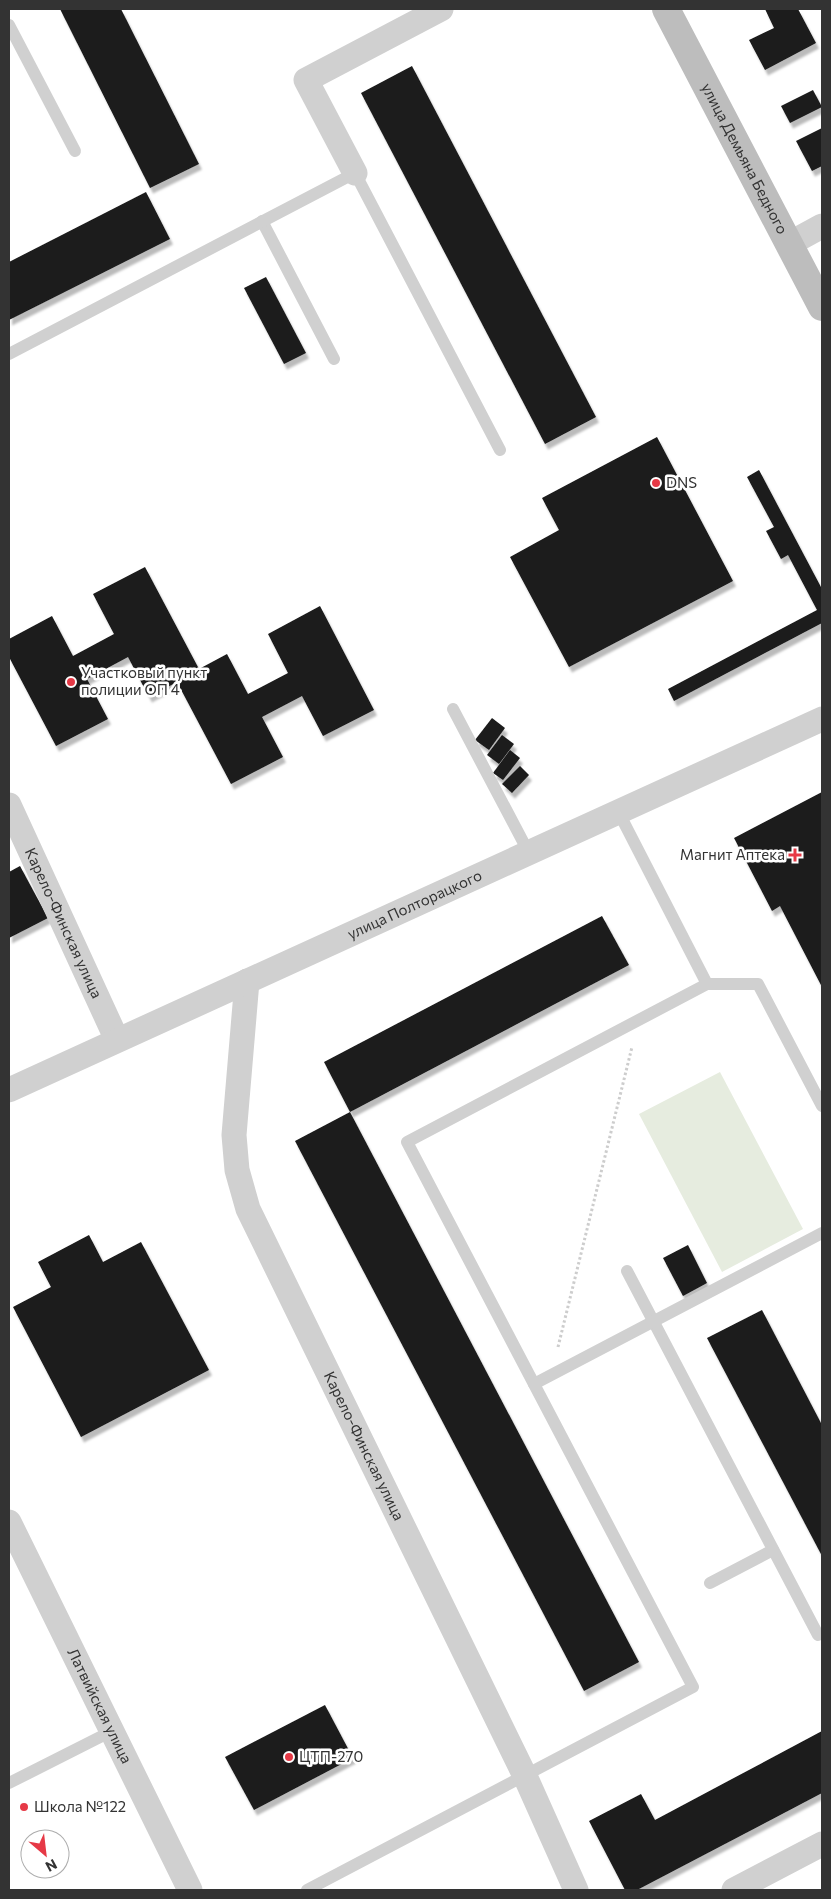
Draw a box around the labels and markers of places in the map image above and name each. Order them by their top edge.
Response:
place label: DNS [666,473,697,491]
marker: DNS [650,477,662,489]
place label: Участковый пункт полиции ОП 4 [81,663,207,698]
marker: Участковый пункт полиции ОП 4 [65,676,77,688]
place label: Магнит Аптека [680,845,785,863]
marker: Магнит Аптека [789,849,801,861]
place label: ЦТП-270 [299,1747,363,1765]
marker: ЦТП-270 [283,1751,295,1763]
place label: Школа №122 [34,1797,126,1815]
marker: Школа №122 [18,1801,30,1813]

